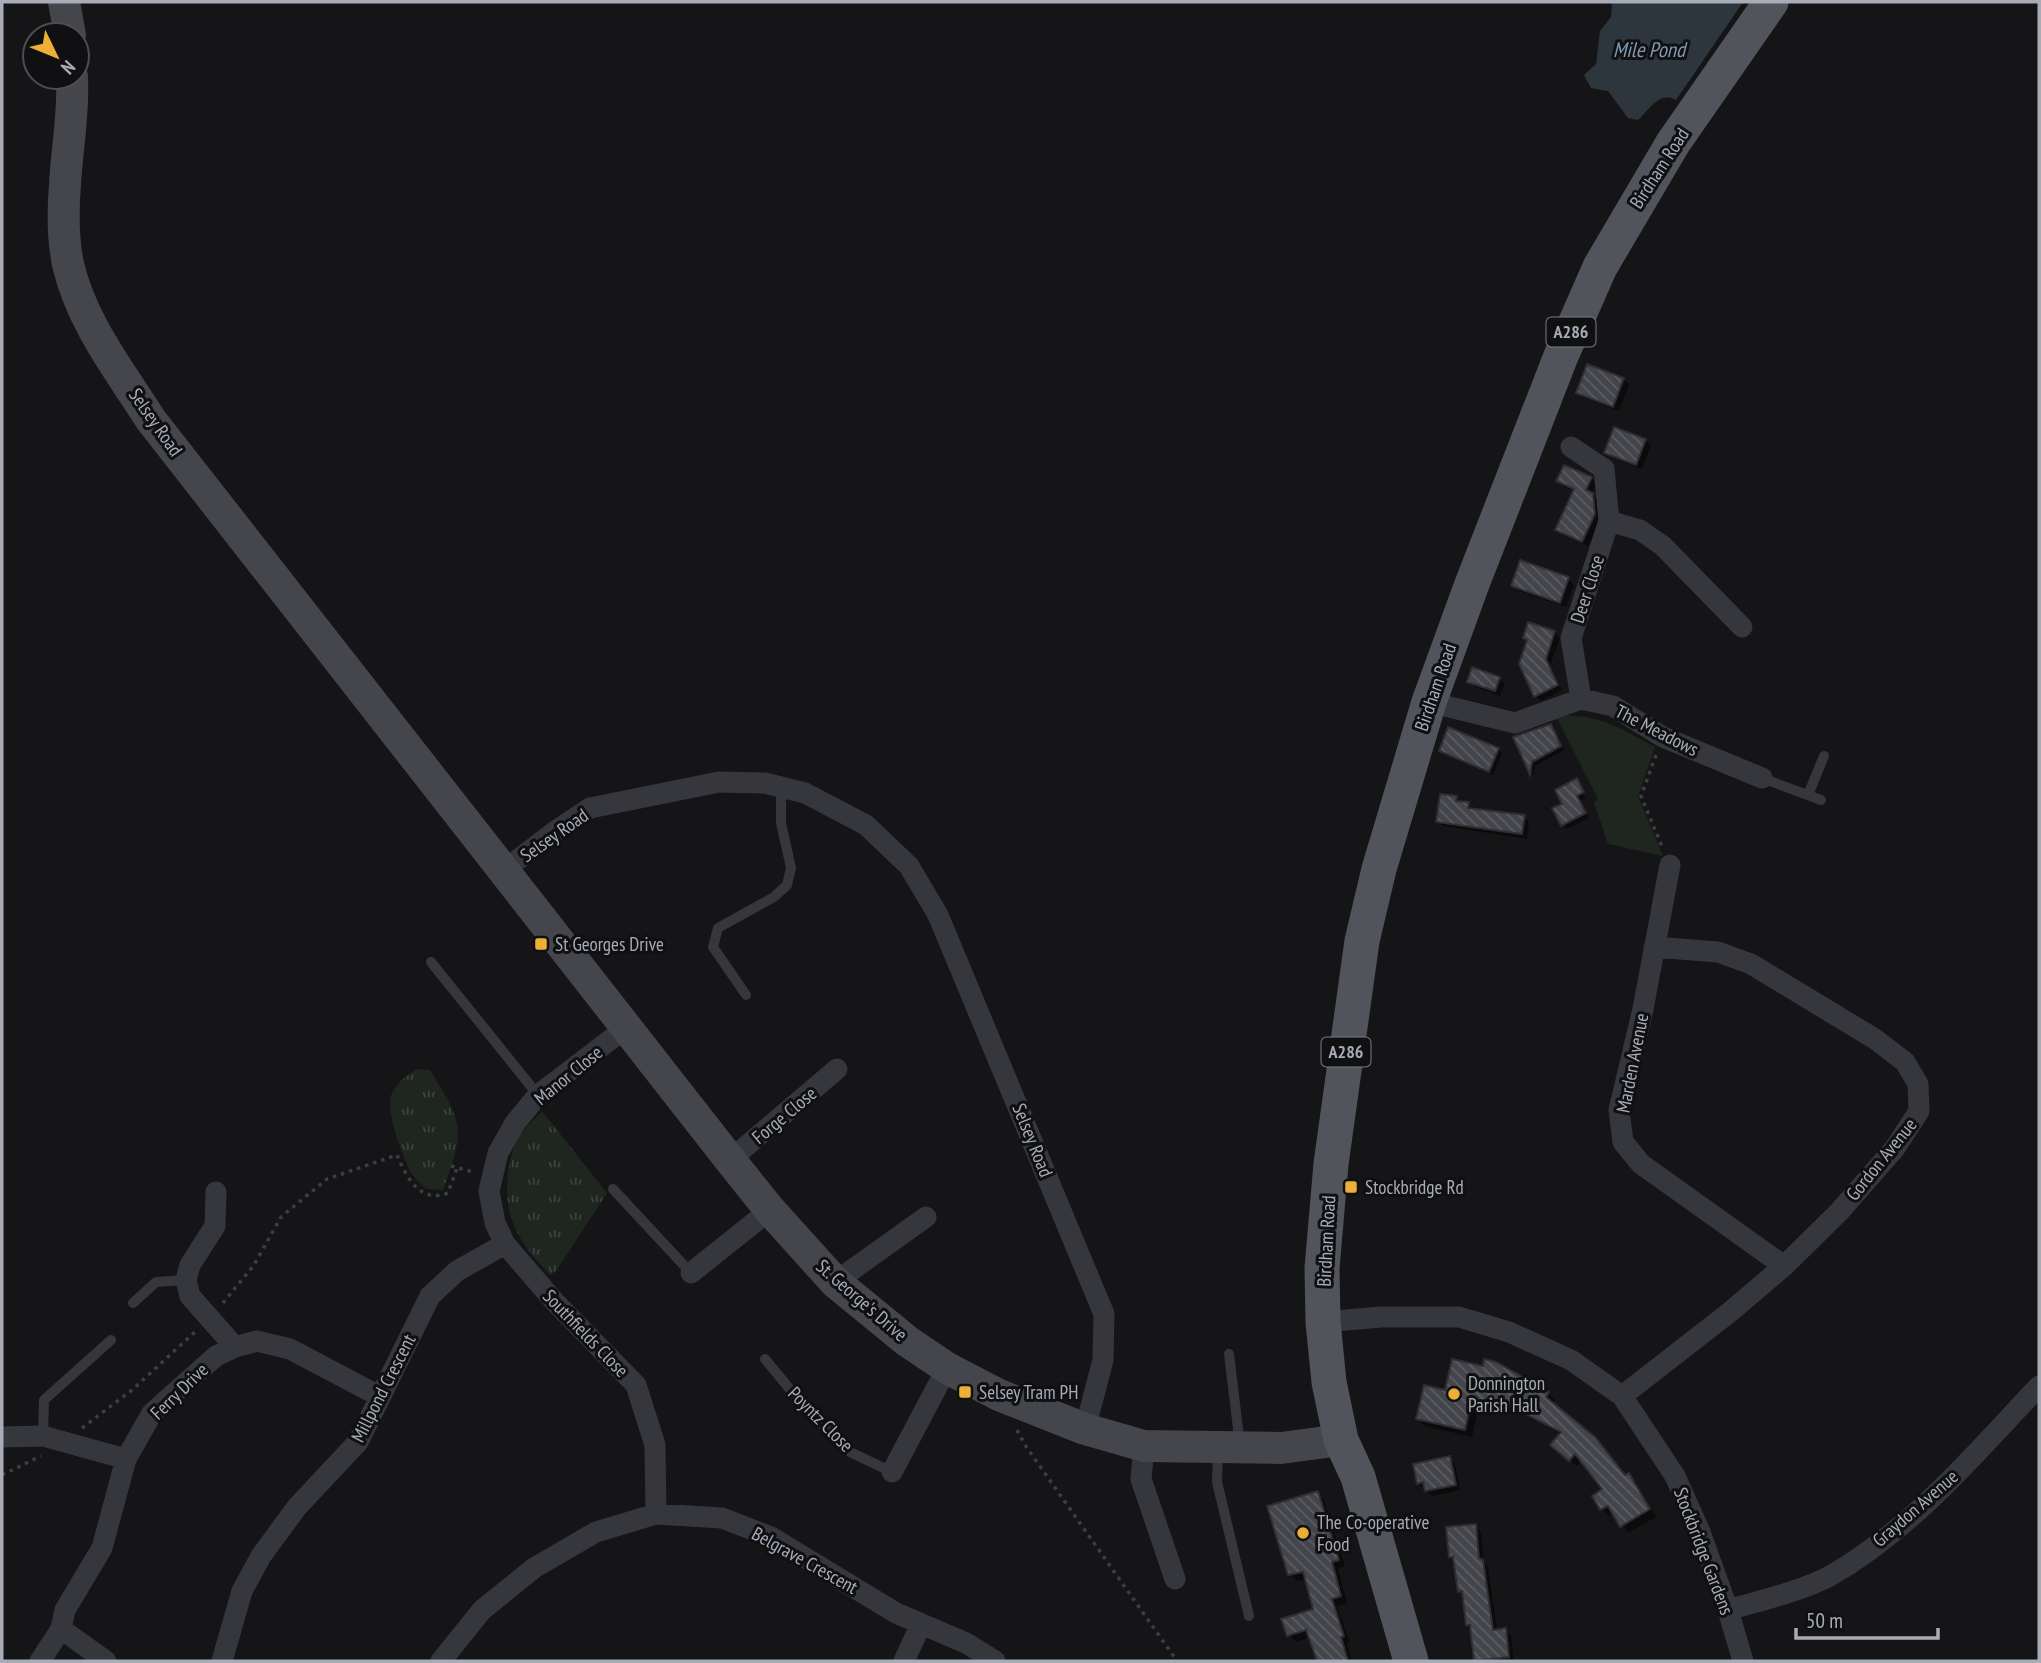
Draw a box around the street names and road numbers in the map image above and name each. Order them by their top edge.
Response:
street label: Birdham Road [1624,123,1694,213]
road number: A286 [1546,318,1596,346]
street label: Selsey Road [124,383,188,461]
street label: Deer Close [1565,552,1609,626]
street label: Birdham Road [1409,640,1461,734]
street label: The Meadows [1611,699,1703,761]
street label: Selsey Road [515,803,593,867]
street label: Marden Avenue [1611,1011,1653,1115]
road number: A286 [1322,1037,1370,1066]
street label: Manor Close [529,1040,607,1110]
street label: Forge Close [747,1081,821,1149]
street label: Selsey Road [1007,1100,1059,1180]
street label: Gordon Avenue [1840,1113,1922,1205]
street label: Birdham Road [1312,1195,1340,1287]
street label: St. George's Drive [811,1254,913,1346]
street label: Southfields Close [538,1284,634,1382]
street label: Millpond Crescent [346,1329,421,1446]
street label: Ferry Drive [145,1358,213,1424]
street label: Poyntz Close [783,1381,859,1457]
street label: Graydon Avenue [1867,1464,1963,1552]
street label: Stockbridge Gardens [1669,1484,1739,1618]
street label: Belgrave Crescent [748,1521,863,1599]

